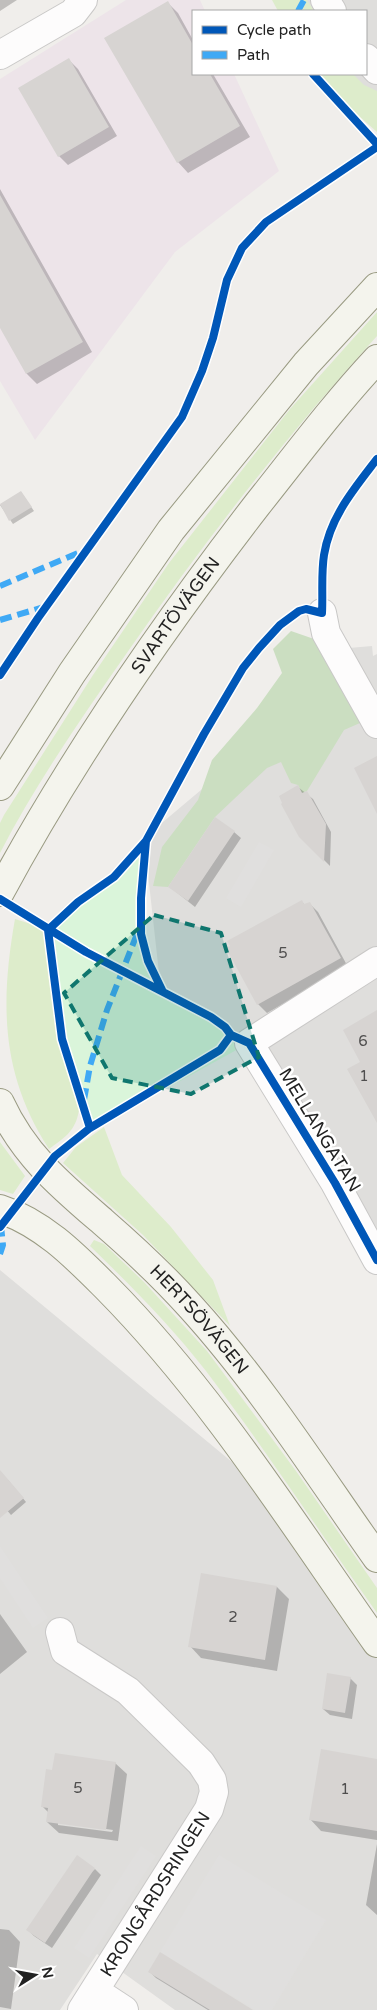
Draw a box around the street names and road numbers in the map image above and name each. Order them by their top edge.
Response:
street label: SVARTÖVÄGEN [126,553,225,678]
street label: MELLANGATAN [274,1064,366,1196]
street label: HERTSÖVÄGEN [145,1260,254,1378]
street label: KRONGÅRDSRINGEN [95,1807,215,1981]

